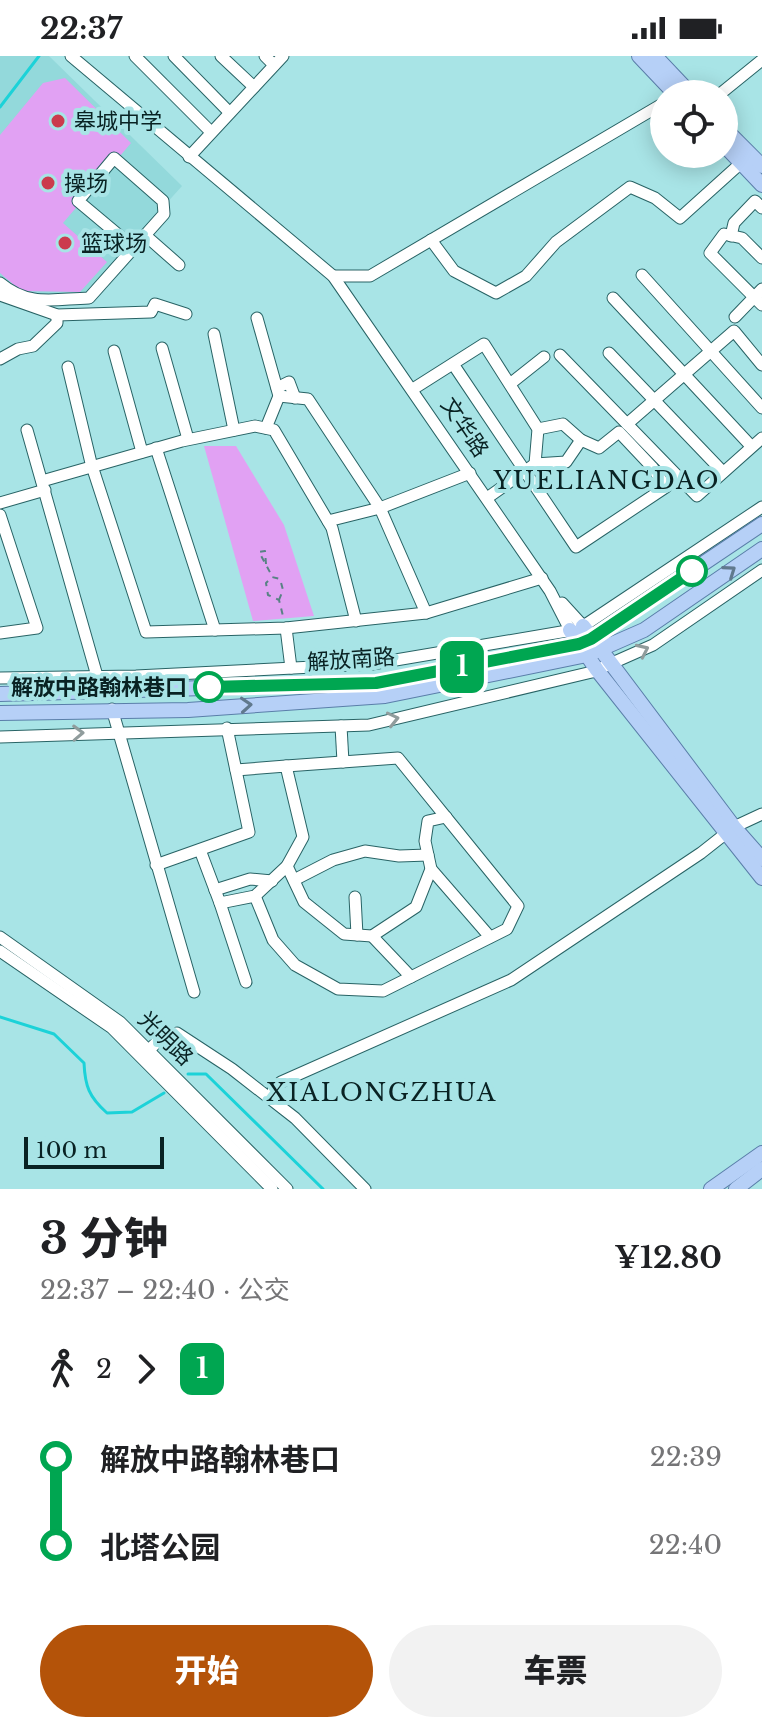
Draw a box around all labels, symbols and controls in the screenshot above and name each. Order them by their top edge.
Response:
text: 22:37 [40,10,122,47]
map controls [650,80,738,168]
button: locate [650,80,738,168]
place label: 皋城中学 [74,108,162,135]
marker: 皋城中学 [49,112,67,130]
place label: 操场 [64,170,108,197]
marker: 操场 [39,174,57,192]
place label: 篮球场 [81,230,147,257]
marker: 篮球场 [56,234,74,252]
street label: 文华路 [435,392,494,462]
district label: YUELIANGDAO [493,466,720,495]
unlabelled marker [677,556,707,586]
one-way arrow [722,566,736,581]
line badge: 1 [436,641,488,693]
street label: 解放南路 [306,643,396,676]
one-way arrow [634,643,649,659]
text: 1 [456,649,468,684]
marker: 解放中路翰林巷口 [194,672,224,702]
place label: 解放中路翰林巷口 [11,674,187,701]
one-way arrow [240,696,253,713]
one-way arrow [386,711,400,728]
one-way arrow [72,725,85,742]
street label: 光明路 [133,1006,199,1071]
district label: XIALONGZHUA [267,1078,497,1107]
scale bar [24,1133,164,1169]
text: 100 m [36,1137,107,1164]
text: 3 分钟 [40,1211,168,1266]
text: ¥12.80 [614,1239,722,1276]
text: 22:37 – 22:40 · 公交 [40,1274,290,1306]
icon: walk [40,1347,84,1391]
icon: forward [124,1347,168,1391]
text: 1 [196,1351,208,1386]
text: 2 [96,1353,112,1385]
text: 解放中路翰林巷口 [100,1441,340,1478]
text: 22:39 [650,1441,722,1473]
text: 北塔公园 [100,1529,220,1566]
text: 22:40 [649,1529,722,1561]
button: 开始 [40,1625,373,1717]
button: 车票 [389,1625,722,1717]

